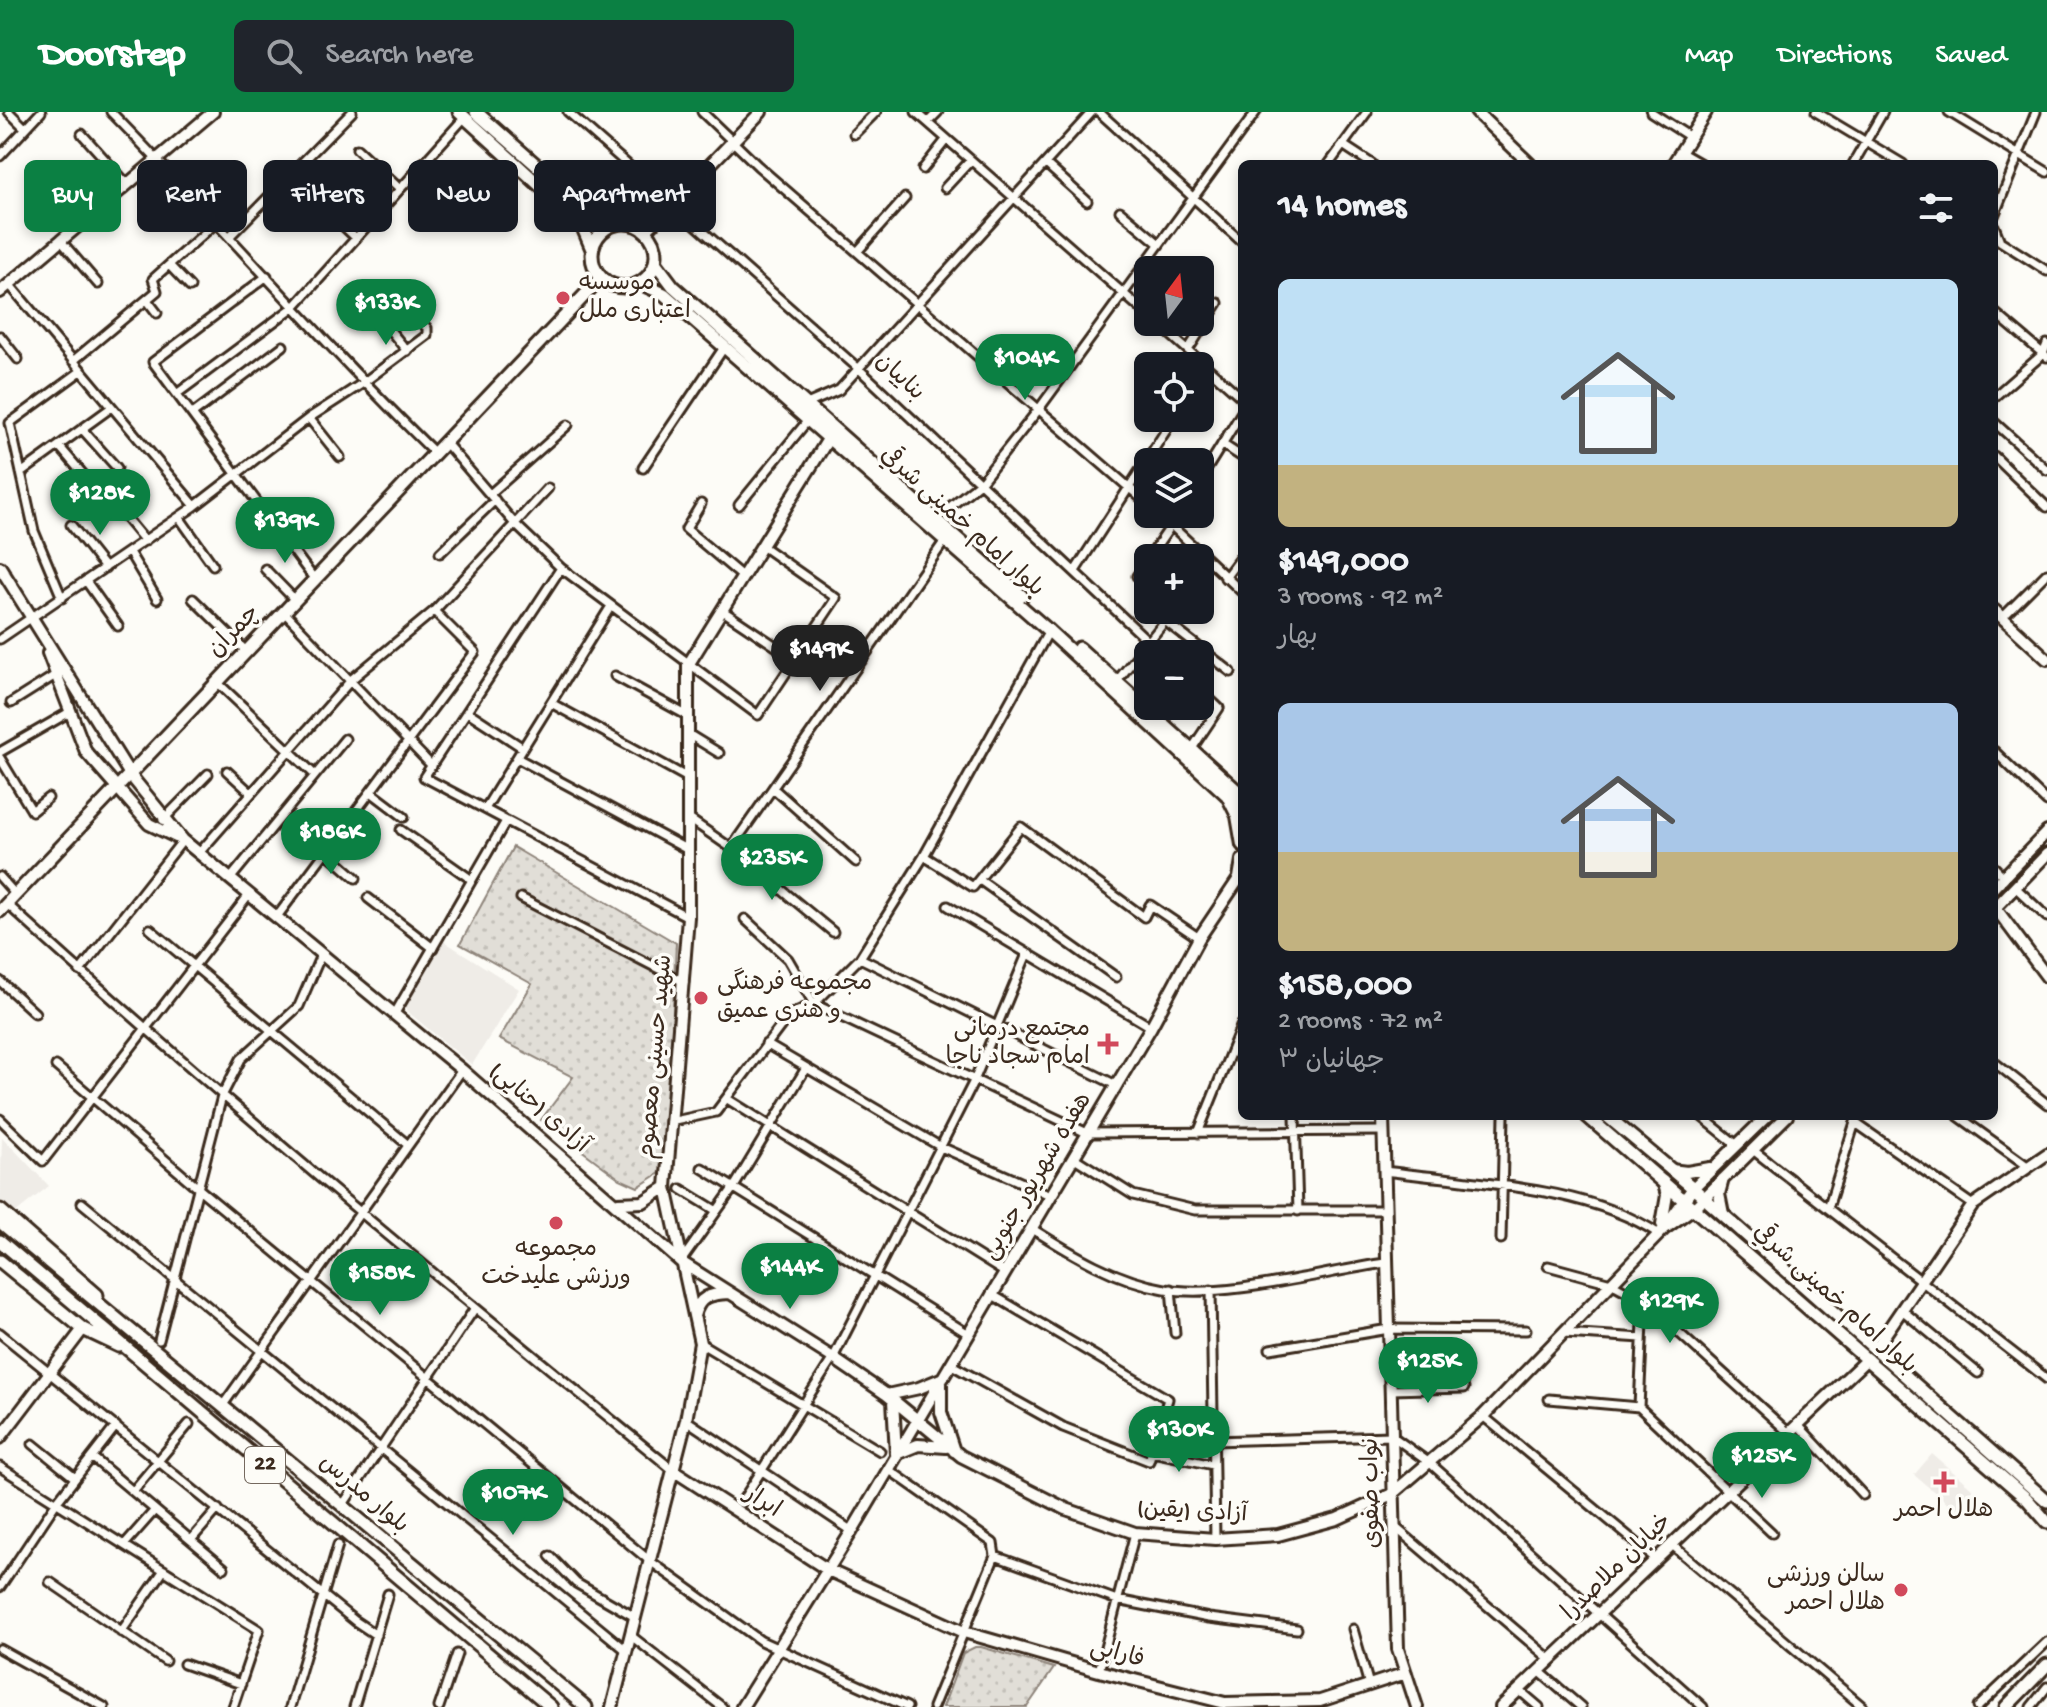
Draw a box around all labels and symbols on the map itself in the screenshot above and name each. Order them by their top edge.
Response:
north arrow [1134,256,1214,336]
place label: موسسه اعتباری ملل [579,270,691,327]
pin: $133K [330,279,442,347]
marker: موسسه اعتباری ملل [554,289,572,307]
pin: $104K [969,334,1081,402]
street label: بناییان [868,348,930,408]
street label: بلوار امام خمینی شرقي [873,438,1053,604]
pin: $128K [44,469,156,537]
pin: $139K [229,497,341,565]
street label: چمران [203,599,267,665]
pin: $149K [764,625,876,693]
pin: $186K [275,808,387,876]
pin: $235K [716,834,828,902]
street label: شهید حسینی معصوم [634,953,680,1161]
place label: مجموعه فرهنگی و هنری عمیق [717,967,872,1027]
marker: مجموعه فرهنگی و هنری عمیق [692,989,710,1007]
place label: مجتمع درمانی امام سجاد ناجا [946,1016,1090,1073]
marker: مجتمع درمانی امام سجاد ناجا [1097,1033,1119,1055]
street label: آزادی (حنایی) [482,1056,596,1161]
street label: هفده شهریور جنوبی [977,1088,1099,1266]
marker: مجموعه ورزشی علیدخت [547,1214,565,1232]
street label: بلوار امام خمینی شرقي [1746,1215,1926,1381]
place label: مجموعه ورزشی علیدخت [481,1236,631,1293]
pin: $144K [734,1243,846,1311]
pin: $158K [324,1249,436,1317]
pin: $129K [1614,1277,1726,1345]
pin: $125K [1372,1337,1484,1405]
pin: $130K [1123,1406,1235,1474]
pin: $125K [1706,1432,1818,1500]
street label: نواب صفوی [1358,1437,1388,1549]
road number: 22 [245,1447,285,1483]
street label: بلوار مدرس [312,1449,414,1541]
pin: $107K [457,1469,569,1537]
marker: هلال احمر [1933,1471,1955,1493]
street label: ابرار [736,1479,786,1526]
street label: آزادی (یقین) [1136,1494,1249,1530]
place label: هلال احمر [1893,1497,1994,1526]
street label: خیابان ملاصدرا [1557,1508,1679,1628]
place label: سالن ورزشی هلال احمر [1767,1562,1885,1619]
marker: سالن ورزشی هلال احمر [1892,1581,1910,1599]
street label: فارابی [1087,1634,1147,1676]

